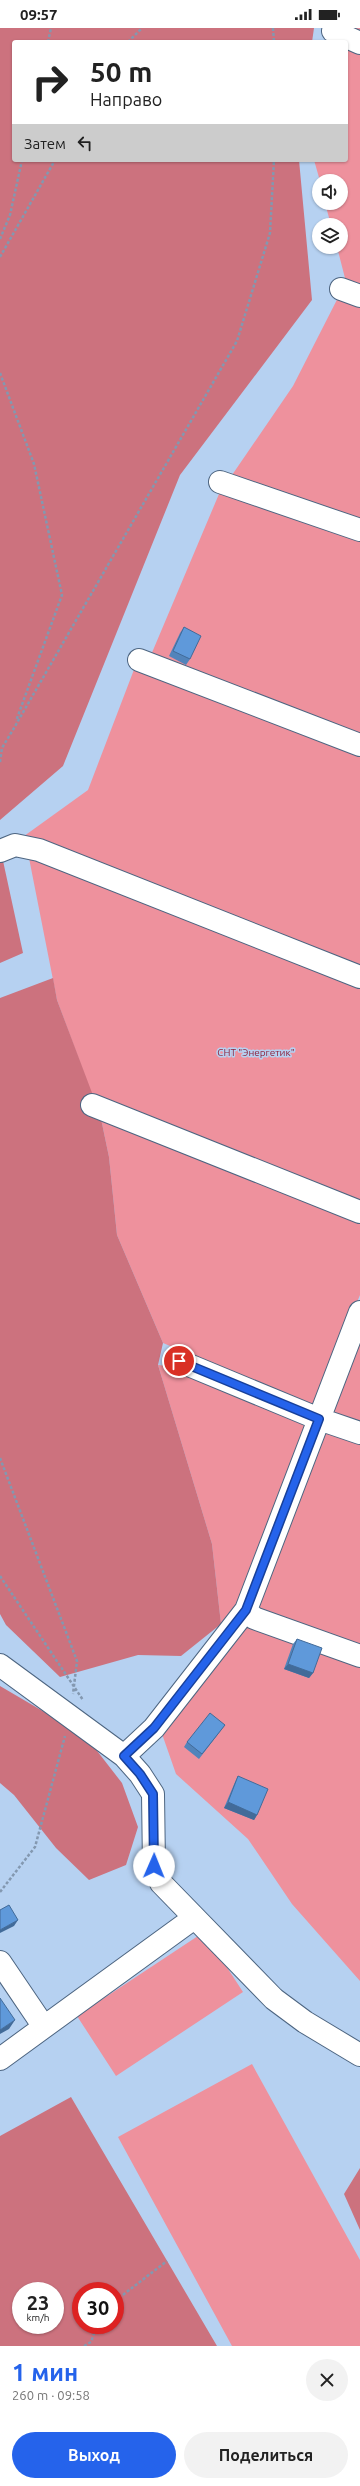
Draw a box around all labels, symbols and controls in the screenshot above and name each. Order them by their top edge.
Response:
text: 09:57 [20,6,58,23]
icon: right [24,56,76,108]
text: 50 m [90,56,152,87]
text: Направо [90,89,162,109]
icon: left [74,132,96,154]
text: Затем [24,135,66,152]
map controls [312,174,348,254]
button: sound [312,174,348,210]
button: layers [312,218,348,254]
park label: СНТ "Энергетик" [217,1047,295,1058]
pin [162,1344,196,1378]
icon: arrive [168,1350,190,1372]
position arrow [133,1845,175,1887]
speed limit sign: 30 [72,2282,124,2334]
text: 23 [27,2291,49,2314]
text: km/h [26,2312,50,2323]
text: 1 мин [12,2359,78,2386]
button: close [306,2359,348,2401]
text: 260 m · 09:58 [12,2388,90,2402]
button: Выход [12,2432,176,2478]
button: Поделиться [184,2432,348,2478]

